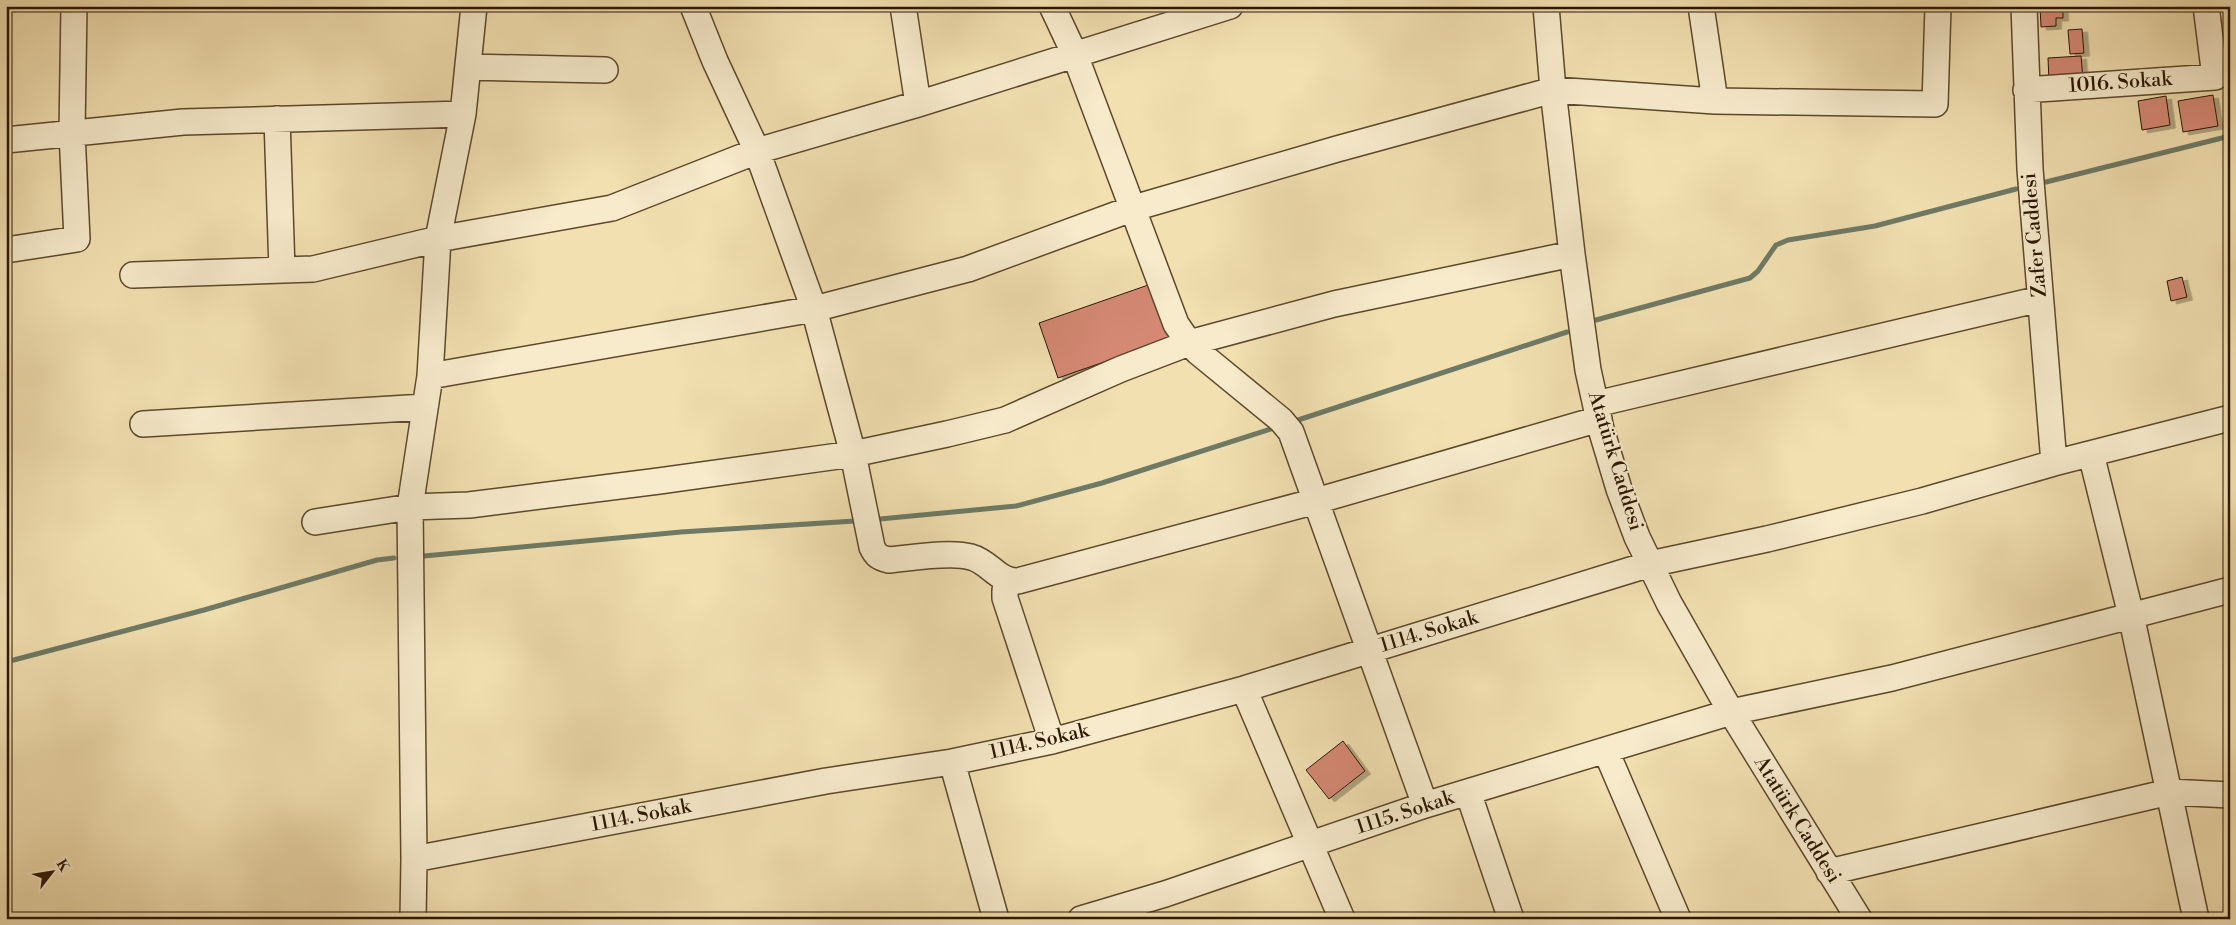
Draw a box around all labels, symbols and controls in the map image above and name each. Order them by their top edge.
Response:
street label: 1016. Sokak [2067,67,2174,99]
street label: Zafer Caddesi [2017,171,2053,298]
street label: Atatürk Caddesi [1582,387,1648,534]
street label: 1114. Sokak [1377,605,1483,659]
street label: 1114. Sokak [987,718,1093,766]
street label: Atatürk Caddesi [1748,751,1846,888]
street label: 1115. Sokak [1353,785,1458,841]
street label: 1114. Sokak [589,794,695,838]
north arrow [28,848,78,898]
text: K [52,856,73,876]

